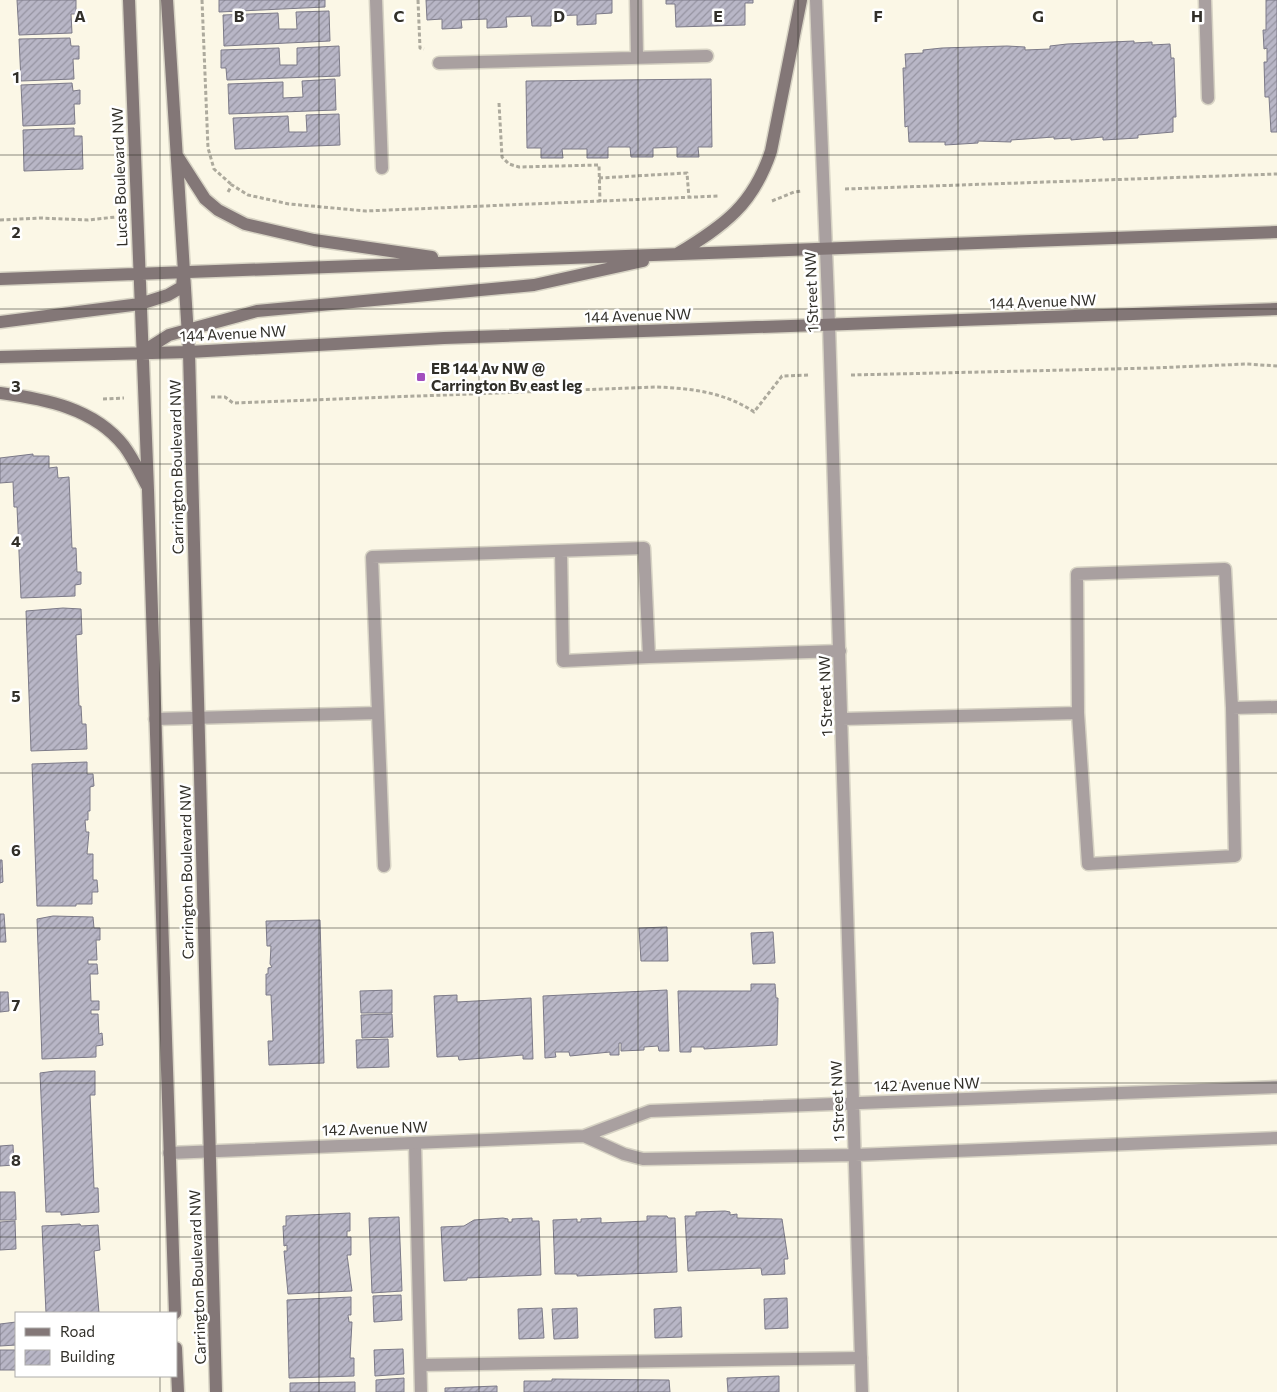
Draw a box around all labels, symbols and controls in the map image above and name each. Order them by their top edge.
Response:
text: A [74,6,86,25]
text: B [234,6,245,25]
text: C [394,6,405,25]
text: D [553,6,565,25]
text: E [713,6,723,25]
text: F [873,6,883,25]
text: G [1032,6,1044,25]
text: H [1191,6,1203,25]
text: 1 [12,67,20,86]
street label: Lucas Boulevard NW [108,107,130,247]
text: 2 [11,222,21,241]
street label: 1 Street NW [801,251,821,333]
street label: 144 Avenue NW [989,290,1097,312]
street label: 144 Avenue NW [584,304,692,326]
street label: 144 Avenue NW [179,321,287,345]
place label: EB 144 Av NW @ Carrington Bv east leg [431,359,582,394]
marker: EB 144 Av NW @ Carrington Bv east leg [415,371,427,383]
text: 3 [11,376,21,395]
street label: Carrington Boulevard NW [165,379,187,555]
text: 4 [11,531,21,550]
street label: 1 Street NW [815,655,835,737]
text: 5 [11,686,21,705]
street label: Carrington Boulevard NW [175,784,197,960]
text: 6 [11,840,21,859]
text: 7 [12,995,21,1014]
street label: 1 Street NW [827,1060,847,1142]
street label: 142 Avenue NW [874,1073,980,1095]
street label: 142 Avenue NW [322,1117,428,1139]
text: 8 [11,1150,21,1169]
street label: Carrington Boulevard NW [185,1189,209,1365]
legend [15,1312,178,1377]
text: Road [60,1322,95,1340]
text: Building [60,1347,115,1365]

